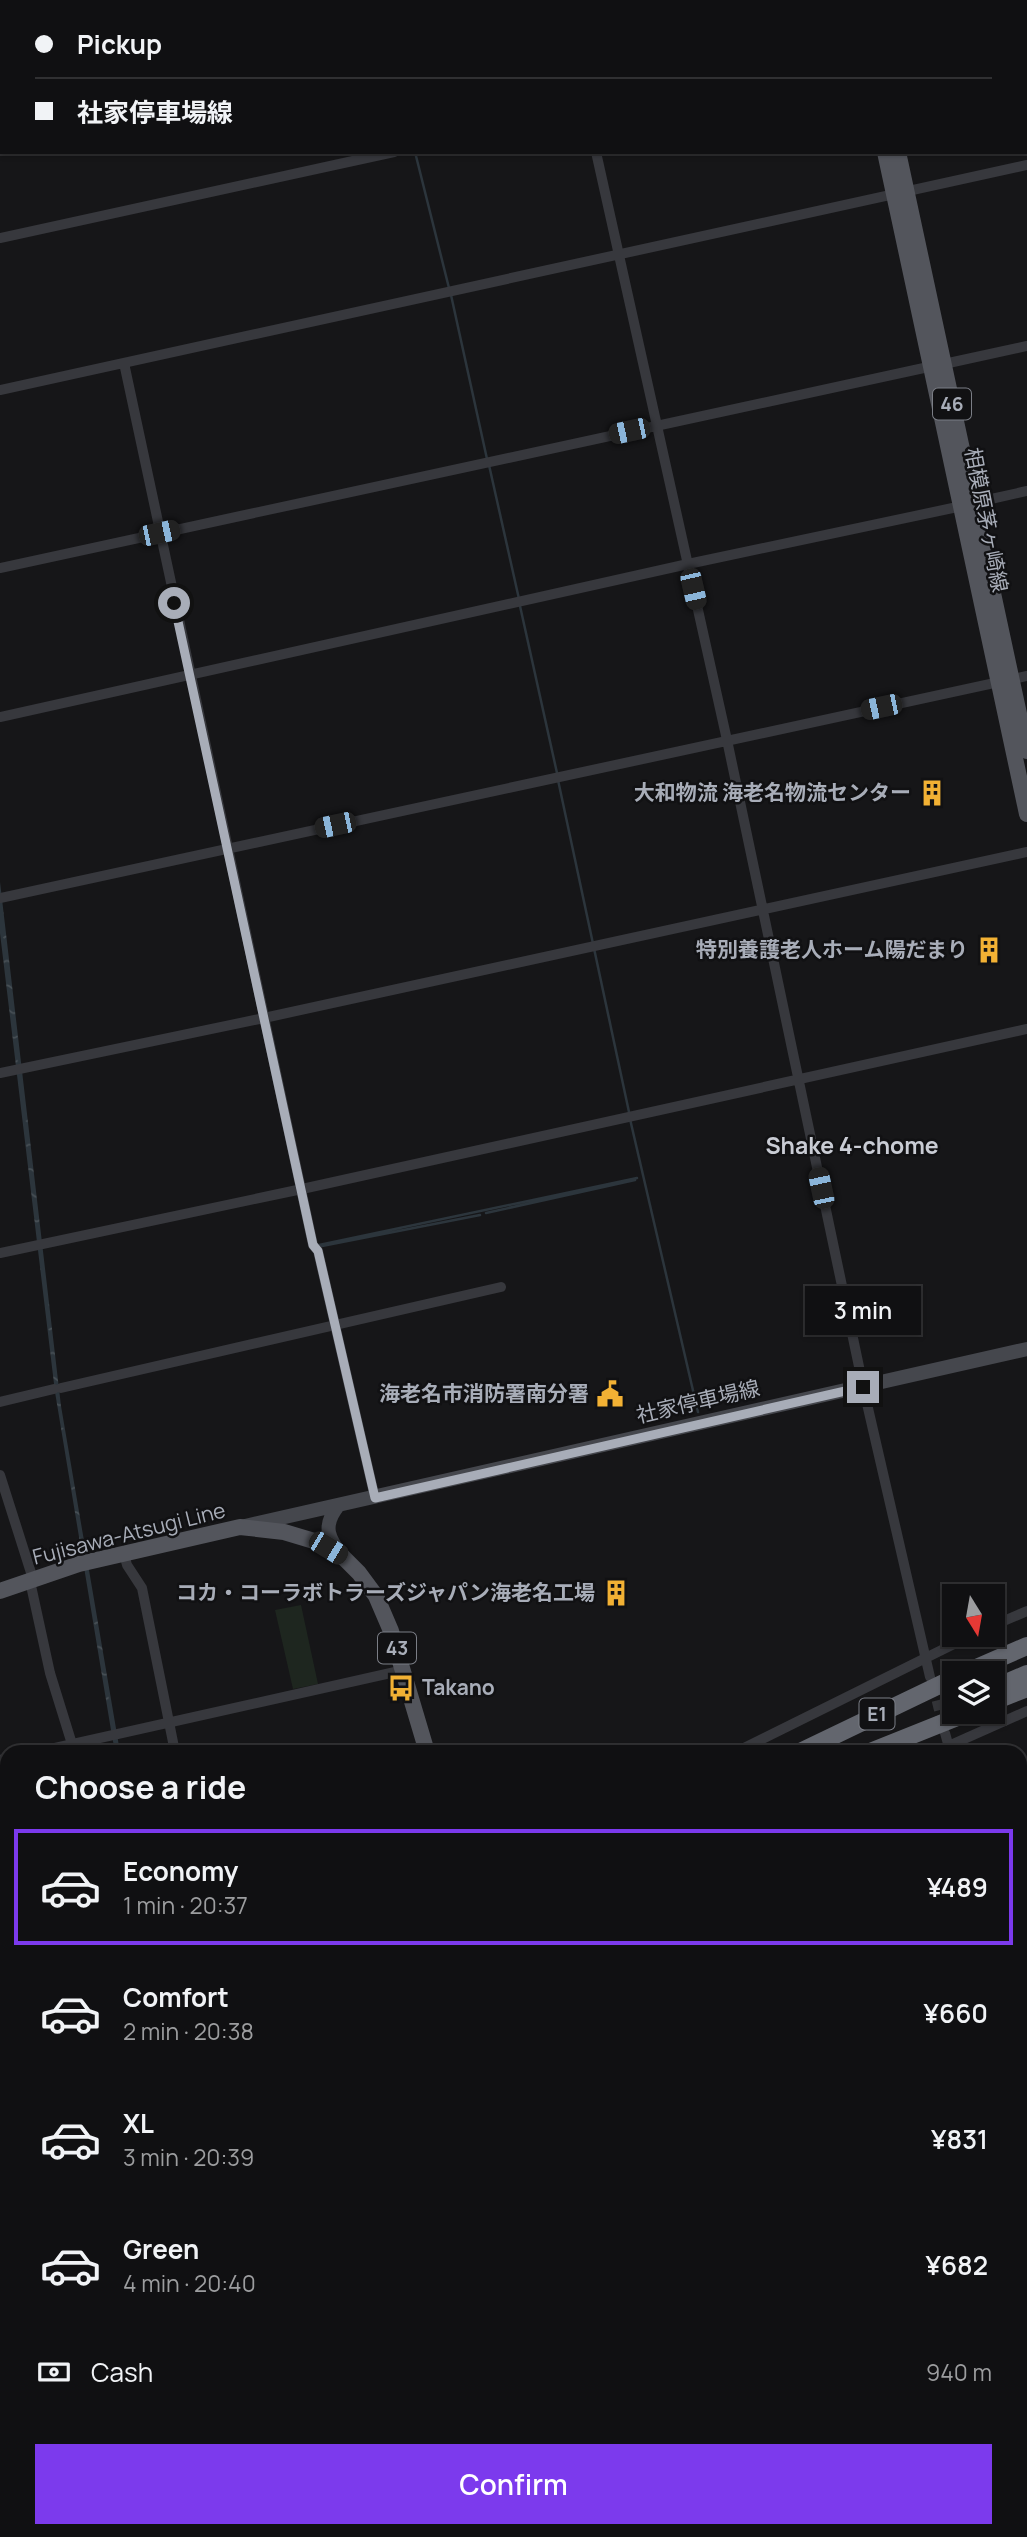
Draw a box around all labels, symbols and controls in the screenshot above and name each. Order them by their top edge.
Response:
text: Pickup [77,26,162,62]
text: 社家停車場線 [77,94,233,130]
road number: 46 [933,388,971,420]
car [607,416,652,446]
street label: 相模原茅ヶ崎線 [959,445,1015,595]
car [137,518,182,548]
car [679,566,708,612]
route start [158,587,190,619]
car [859,692,904,722]
place label: 大和物流 海老名物流センター [634,778,911,806]
building icon: 大和物流 海老名物流センター [917,778,947,808]
car [313,810,358,840]
place label: 特別養護老人ホーム陽だまり [696,935,968,963]
building icon: 特別養護老人ホーム陽だまり [974,935,1004,965]
district label: Shake 4-chome [765,1129,939,1161]
car [807,1165,836,1211]
callout: 3 min [805,1286,921,1334]
text: 3 min [834,1294,892,1326]
route end [847,1371,879,1403]
street label: 社家停車場線 [633,1373,762,1429]
place label: 海老名市消防署南分署 [379,1379,589,1407]
public building icon: 海老名市消防署南分署 [595,1379,625,1409]
street label: Fujisawa-Atsugi Line [29,1496,228,1571]
car [305,1528,352,1568]
place label: コカ・コーラボトラーズジャパン海老名工場 [176,1578,595,1606]
building icon: コカ・コーラボトラーズジャパン海老名工場 [601,1578,631,1608]
north arrow [942,1584,1004,1647]
map controls [942,1584,1005,1724]
road number: 43 [378,1632,416,1664]
button: layers [942,1661,1005,1724]
bus stop icon: Takano [386,1673,416,1703]
place label: Takano [422,1673,495,1701]
road number: E1 [860,1698,894,1730]
text: Choose a ride [35,1765,246,1809]
text: Economy [123,1853,238,1889]
icon: car [39,1856,102,1919]
text: ¥489 [927,1869,988,1905]
text: 1 min · 20:37 [123,1889,248,1921]
text: Comfort [123,1979,229,2015]
icon: car [39,1982,102,2045]
text: ¥660 [924,1995,988,2031]
text: 2 min · 20:38 [123,2015,254,2047]
text: XL [123,2105,154,2141]
icon: car [39,2108,102,2171]
text: ¥831 [931,2121,988,2157]
text: 3 min · 20:39 [123,2141,254,2173]
text: Green [123,2231,199,2267]
icon: car [39,2234,102,2297]
text: ¥682 [926,2247,988,2283]
text: 4 min · 20:40 [123,2267,256,2299]
icon: cash [35,2353,73,2391]
text: Cash [91,2354,153,2390]
text: 940 m [926,2356,992,2388]
button: Confirm [35,2444,992,2524]

